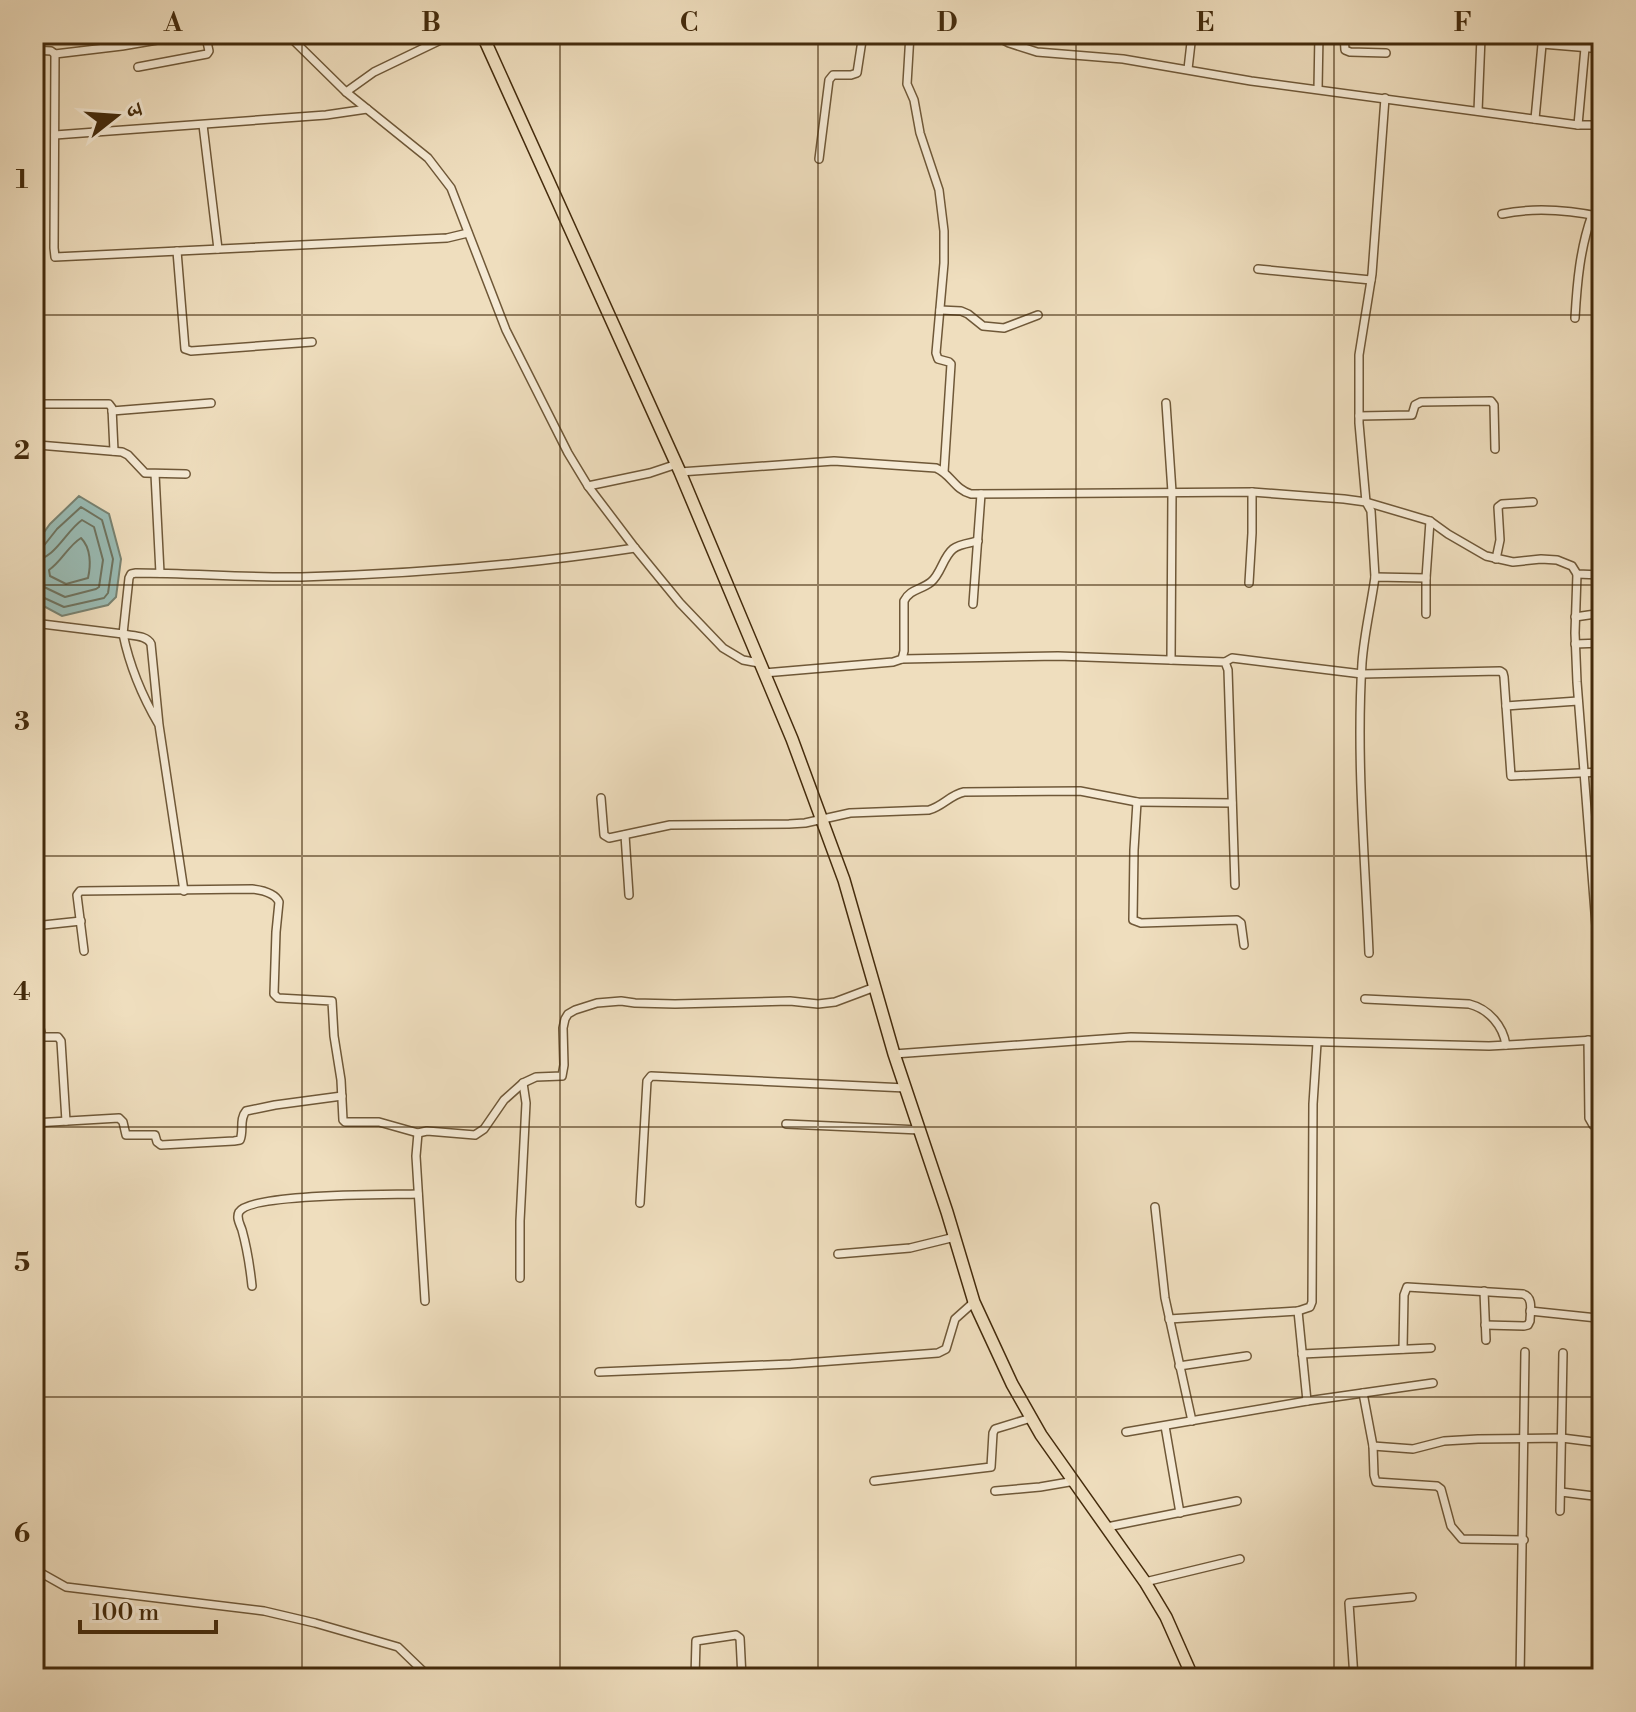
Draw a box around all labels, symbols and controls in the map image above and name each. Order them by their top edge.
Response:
text: A [163,7,183,39]
text: B [421,7,441,39]
text: C [680,7,698,39]
text: D [937,7,957,39]
text: E [1196,7,1214,39]
text: F [1454,7,1472,39]
north arrow [76,76,156,156]
text: उ [119,99,149,122]
text: 1 [16,164,29,196]
text: 2 [14,435,30,467]
text: 3 [14,706,30,738]
text: 4 [13,976,31,1008]
text: 5 [14,1247,30,1279]
text: 6 [14,1518,30,1550]
scale bar [80,1584,216,1634]
text: 100 m [92,1598,159,1628]

